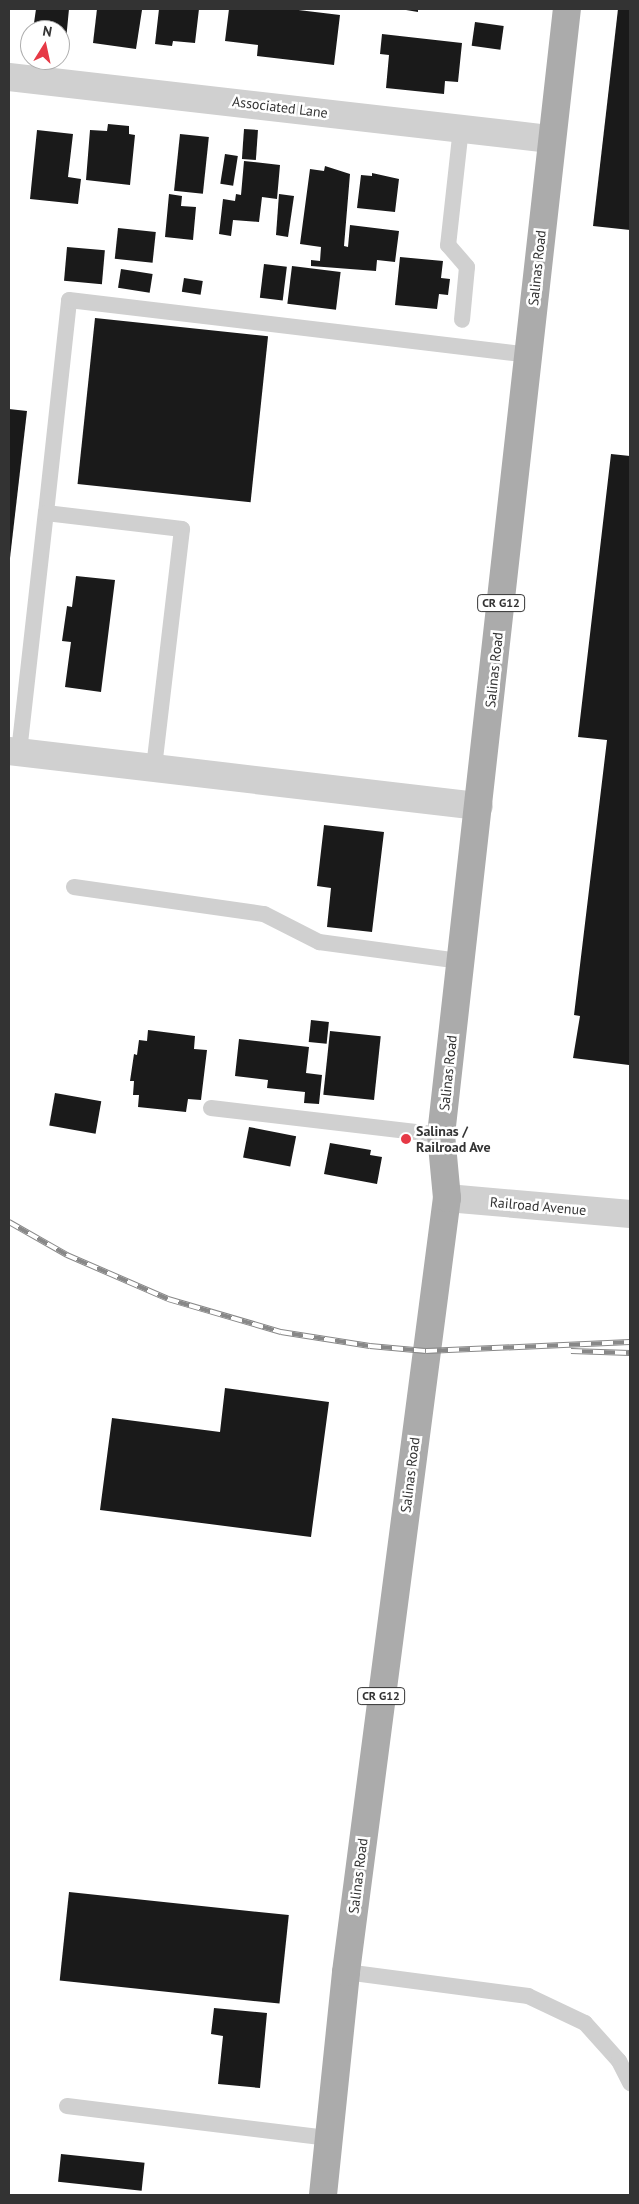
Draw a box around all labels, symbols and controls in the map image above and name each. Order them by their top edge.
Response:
north arrow [20,20,70,70]
text: N [41,22,54,41]
street label: Associated Lane [231,93,329,121]
street label: Salinas Road [525,229,549,307]
road number: CR G12 [476,594,526,612]
street label: Salinas Road [482,631,506,709]
street label: Salinas Road [436,1034,460,1112]
place label: Salinas / Railroad Ave [416,1123,491,1156]
marker: Salinas / Railroad Ave [400,1133,412,1145]
street label: Railroad Avenue [489,1193,587,1219]
street label: Salinas Road [397,1436,423,1514]
road number: CR G12 [356,1686,406,1705]
street label: Salinas Road [345,1837,371,1915]

